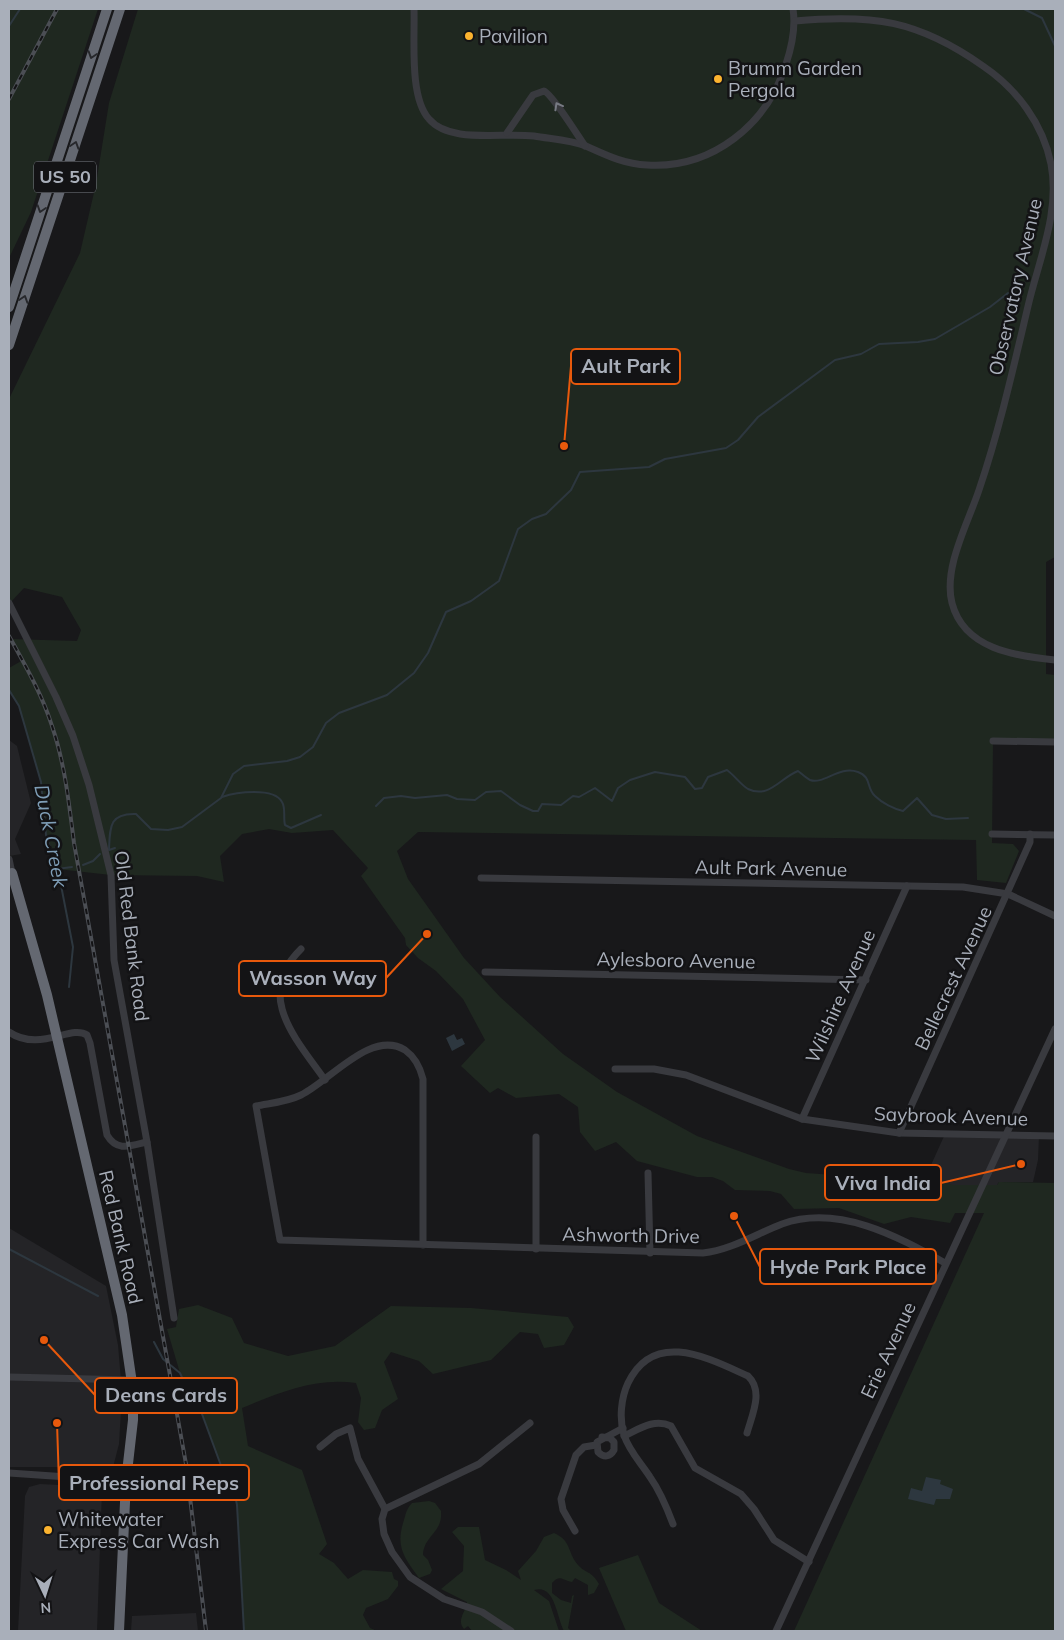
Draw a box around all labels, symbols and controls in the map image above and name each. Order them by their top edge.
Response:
place label: Pavilion [479,24,548,48]
marker: Pavilion [463,30,475,42]
one-way arrow [88,50,98,59]
place label: Brumm Garden Pergola [728,56,862,102]
marker: Brumm Garden Pergola [712,73,724,85]
one-way arrow [554,102,564,111]
one-way arrow [69,141,79,149]
road number: US 50 [34,162,96,192]
street label: Observatory Avenue [983,196,1047,378]
one-way arrow [37,205,47,213]
one-way arrow [18,295,28,303]
callout: Ault Park [571,349,680,384]
text: Ault Park [581,353,672,378]
water label: Duck Creek [29,782,74,890]
street label: Old Red Bank Road [110,849,154,1023]
street label: Ault Park Avenue [695,855,847,881]
street label: Bellecrest Avenue [909,902,997,1054]
street label: Wilshire Avenue [800,926,880,1066]
street label: Aylesboro Avenue [596,947,756,973]
callout: Wasson Way [239,961,386,996]
text: Wasson Way [249,965,377,990]
street label: Saybrook Avenue [874,1101,1028,1131]
callout: Viva India [825,1165,941,1200]
street label: Red Bank Road [94,1168,148,1306]
text: Viva India [834,1170,931,1195]
street label: Ashworth Drive [562,1222,700,1248]
callout: Hyde Park Place [760,1249,936,1284]
text: Hyde Park Place [770,1254,926,1279]
street label: Erie Avenue [855,1298,921,1402]
callout: Deans Cards [95,1378,237,1413]
text: Deans Cards [105,1382,227,1407]
callout: Professional Reps [59,1465,249,1500]
text: Professional Reps [69,1470,239,1495]
place label: Whitewater Express Car Wash [58,1507,220,1553]
marker: Whitewater Express Car Wash [42,1524,54,1536]
north arrow [20,1570,70,1620]
text: N [40,1599,52,1617]

